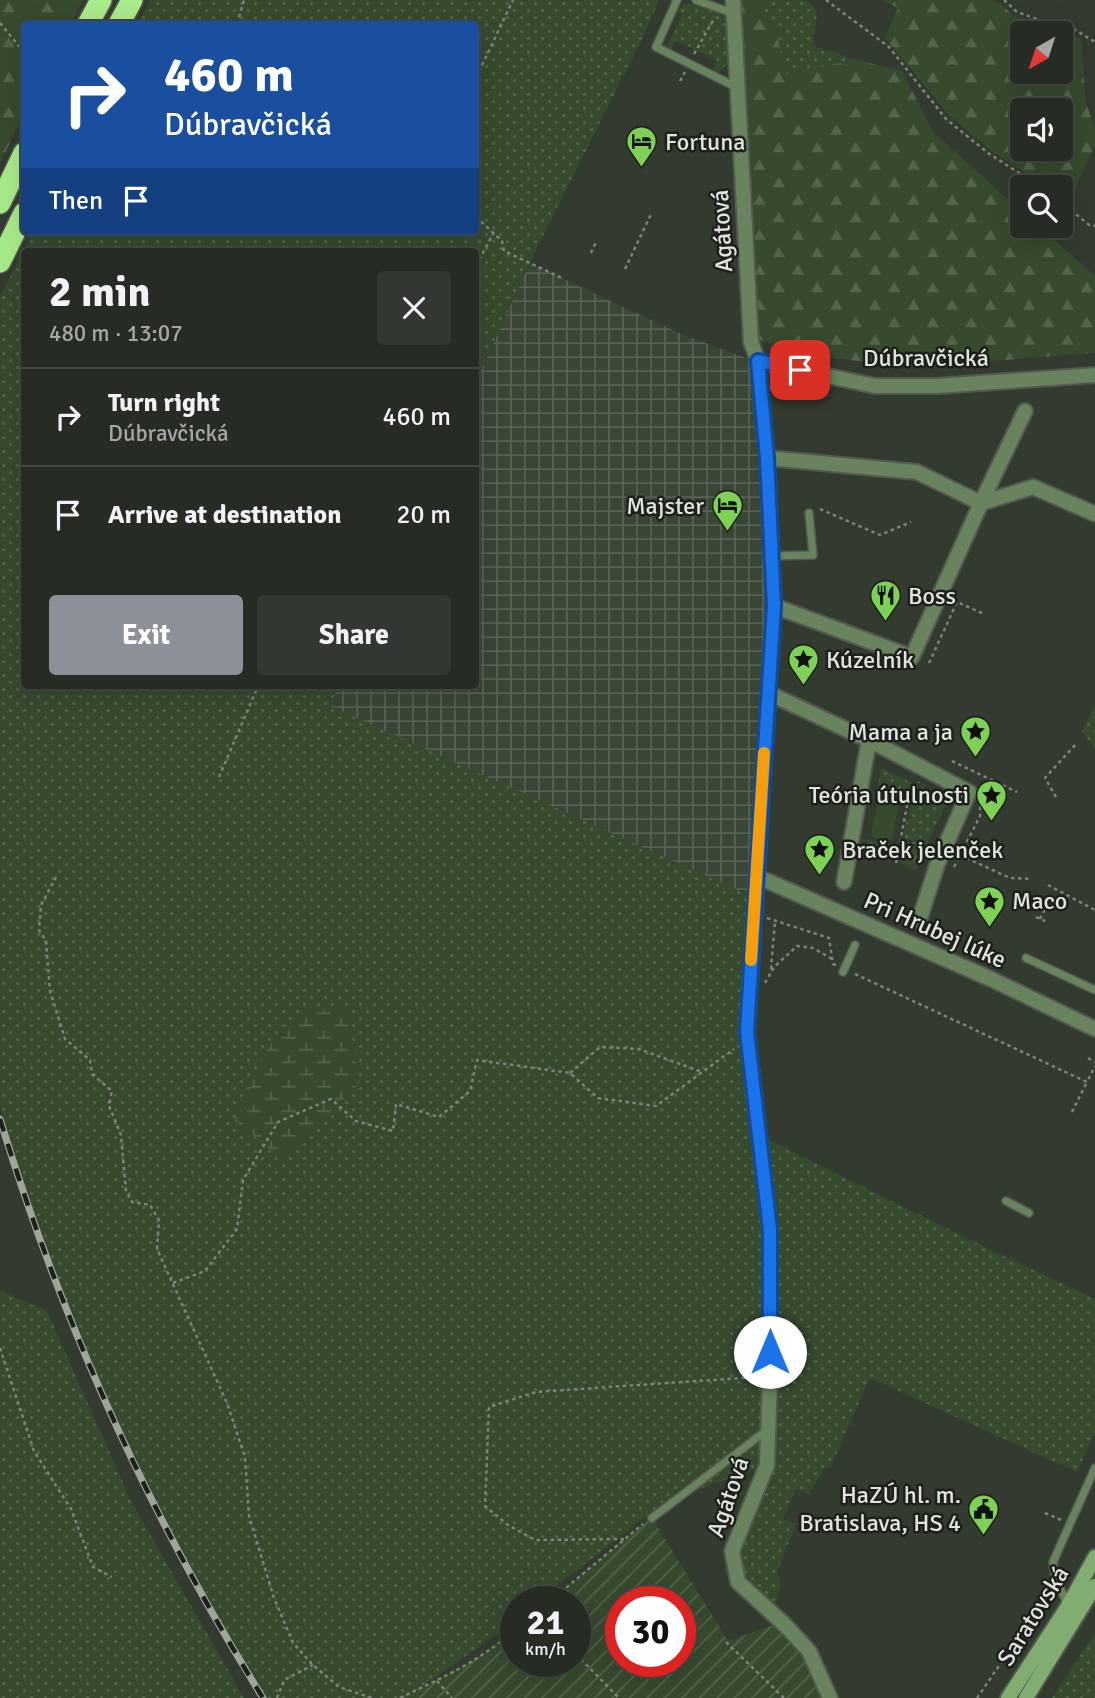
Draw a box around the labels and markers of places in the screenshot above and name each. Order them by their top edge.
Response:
hotel icon: Fortuna [625,125,659,169]
place label: Fortuna [665,127,745,157]
pin [770,340,830,400]
hotel icon: Majster [710,489,744,533]
place label: Majster [626,491,704,521]
restaurant icon: Boss [868,579,902,623]
place label: Boss [908,581,956,611]
place icon: Kúzelník [786,643,820,687]
place label: Kúzelník [826,645,914,675]
place icon: Mama a ja [959,715,993,759]
place label: Mama a ja [849,717,953,747]
place icon: Teória útulnosti [975,778,1009,822]
place label: Teória útulnosti [809,780,969,810]
place icon: Braček jelenček [802,833,836,877]
place label: Braček jelenček [842,835,1003,865]
place icon: Maco [972,884,1006,928]
place label: Maco [1012,886,1067,916]
place label: HaZÚ hl. m. Bratislava, HS 4 [799,1480,961,1538]
public building icon: HaZÚ hl. m. Bratislava, HS 4 [967,1492,1001,1536]

